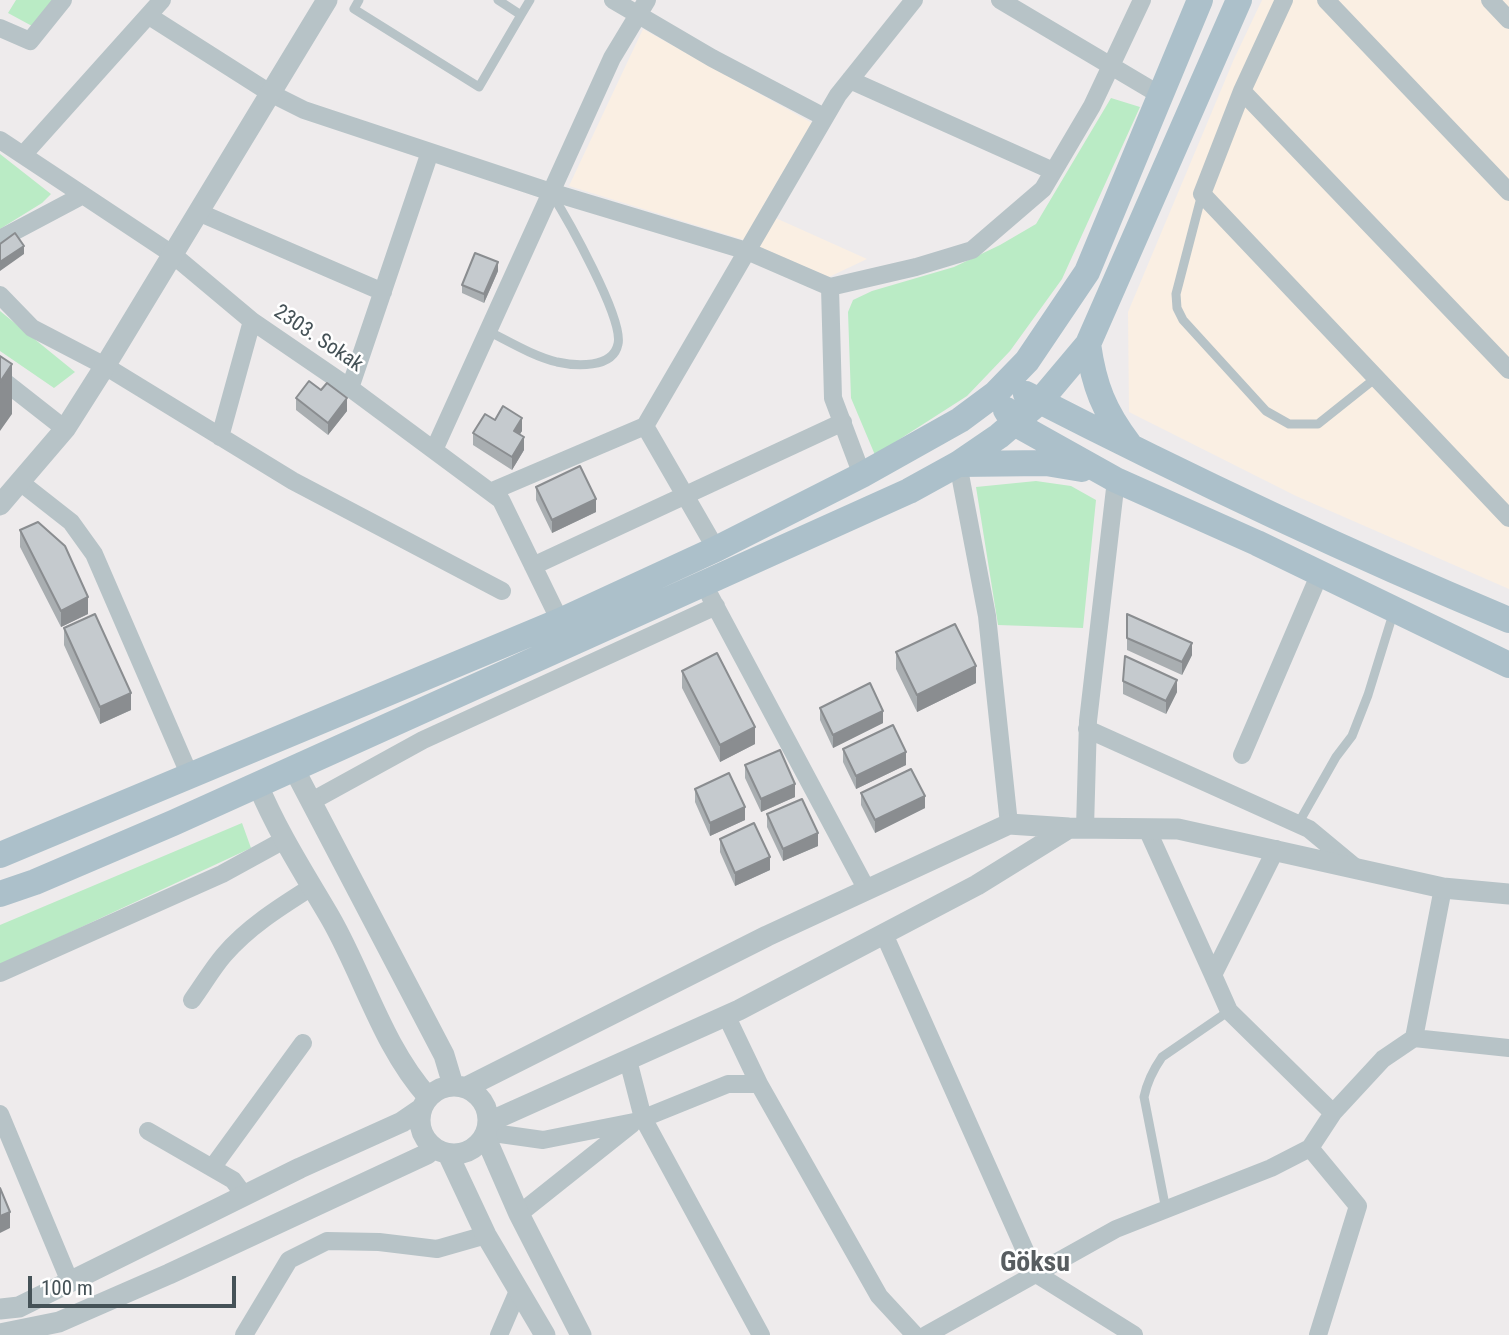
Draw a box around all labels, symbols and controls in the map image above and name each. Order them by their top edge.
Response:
street label: 2303. Sokak [269,300,367,378]
district label: Göksu [1000,1247,1070,1281]
scale bar [32,1262,240,1306]
text: 100 m [41,1276,93,1300]

